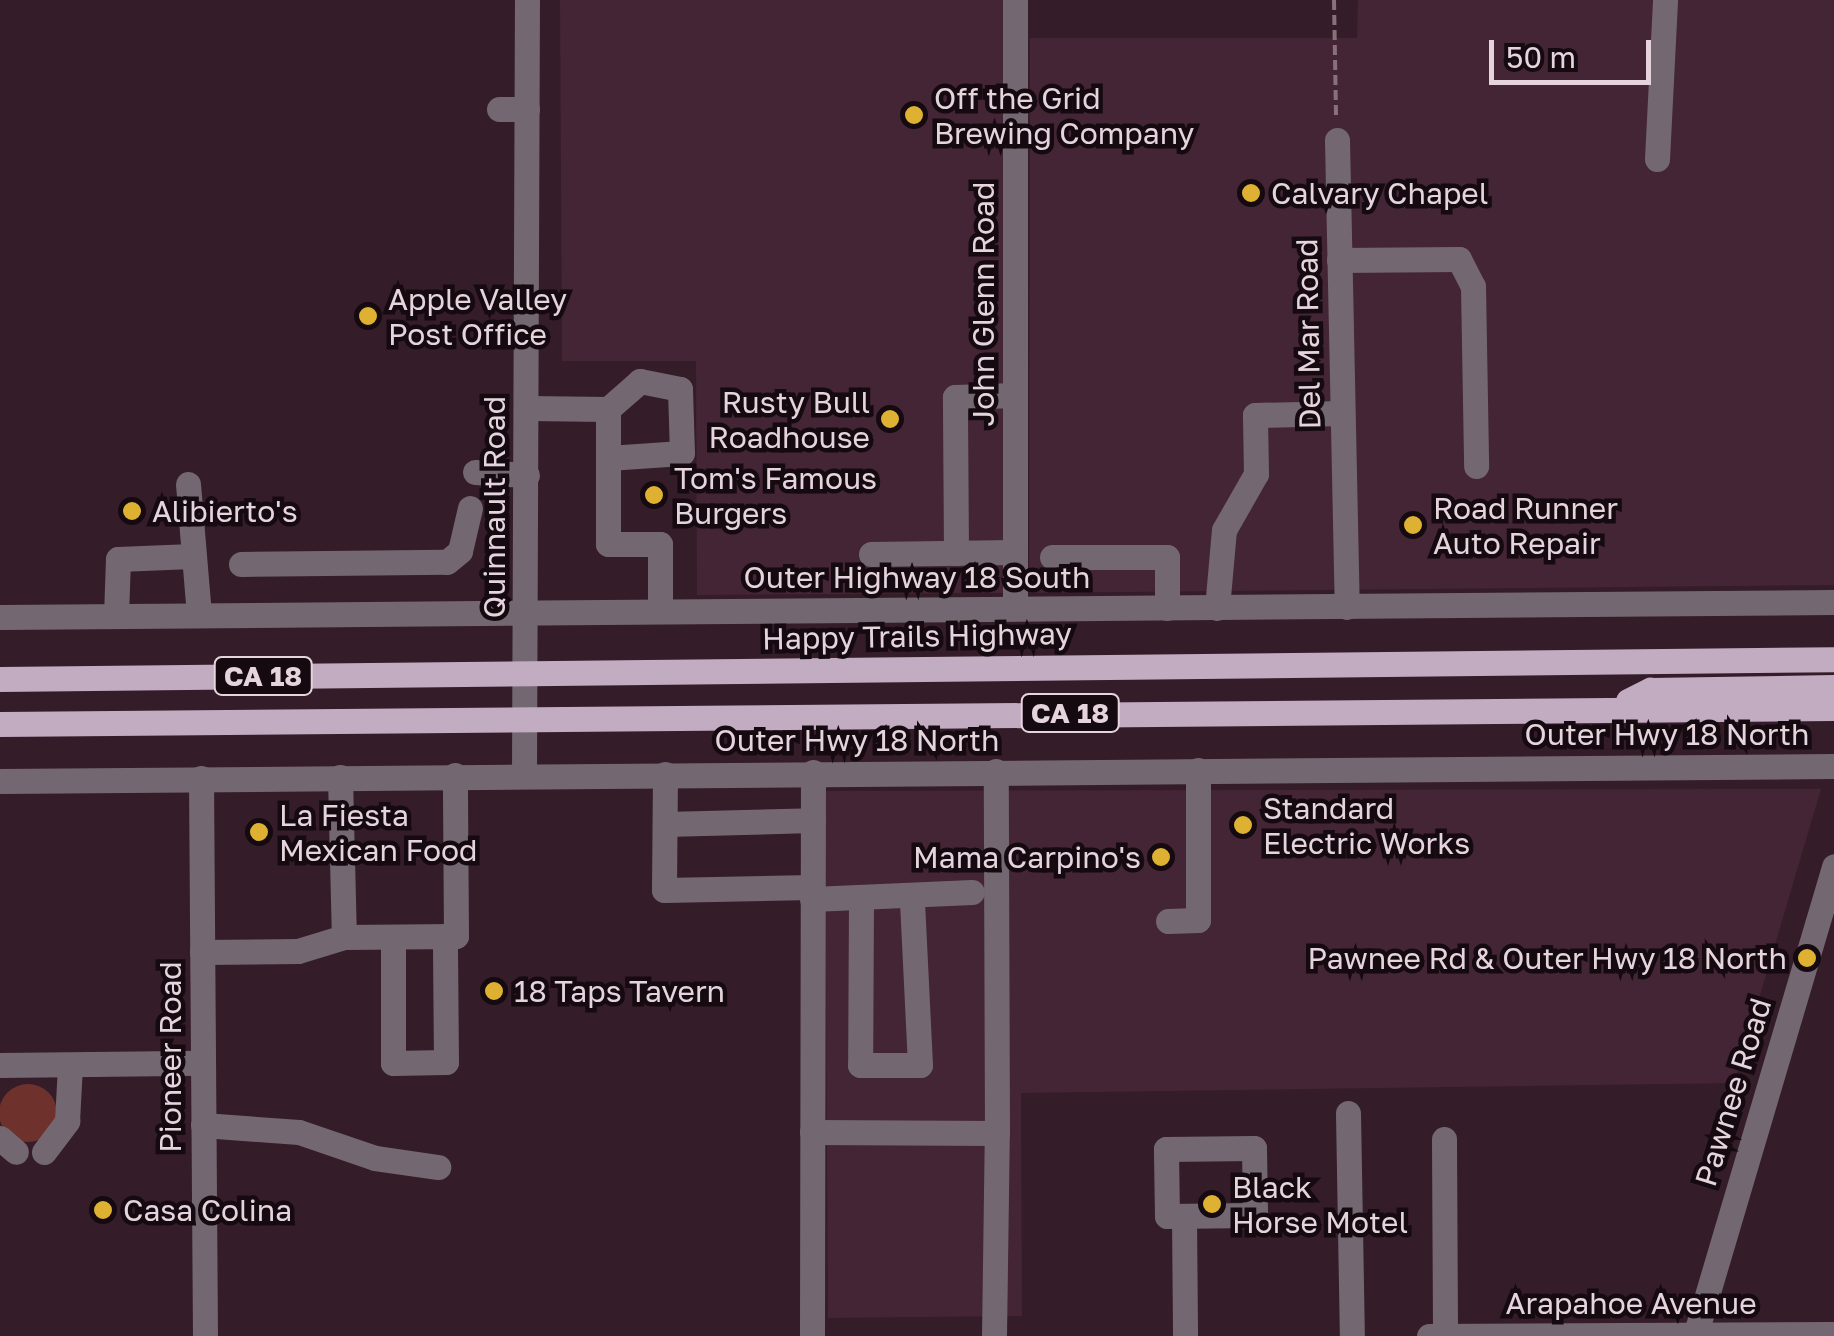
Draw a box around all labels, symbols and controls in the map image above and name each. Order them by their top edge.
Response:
scale bar [1494,20,1656,82]
text: 50 m [1506,39,1576,75]
place label: Off the Grid Brewing Company [934,80,1194,150]
marker: Off the Grid Brewing Company [903,104,925,126]
place label: Calvary Chapel [1271,175,1488,211]
street label: John Glenn Road [965,182,1001,426]
marker: Calvary Chapel [1240,182,1262,204]
street label: Del Mar Road [1288,238,1328,430]
place label: Apple Valley Post Office [388,281,567,352]
marker: Apple Valley Post Office [357,305,379,327]
place label: Rusty Bull Roadhouse [709,384,870,454]
street label: Quinnault Road [476,396,512,618]
marker: Rusty Bull Roadhouse [879,408,901,430]
place label: Tom's Famous Burgers [674,460,877,530]
marker: Tom's Famous Burgers [643,484,665,506]
place label: Road Runner Auto Repair [1433,490,1618,560]
place label: Alibierto's [152,493,298,529]
marker: Alibierto's [121,500,143,522]
marker: Road Runner Auto Repair [1402,514,1424,536]
street label: Outer Highway 18 South [744,559,1090,595]
street label: Happy Trails Highway [762,615,1072,657]
road number: CA 18 [213,653,313,699]
road number: CA 18 [1020,690,1120,736]
street label: Outer Hwy 18 North [1525,716,1809,752]
street label: Outer Hwy 18 North [715,722,999,758]
place label: Standard Electric Works [1263,790,1470,860]
place label: La Fiesta Mexican Food [279,797,477,868]
marker: Standard Electric Works [1232,814,1254,836]
marker: La Fiesta Mexican Food [248,821,270,843]
place label: Mama Carpino's [913,839,1141,875]
marker: Mama Carpino's [1150,846,1172,868]
place label: Pawnee Rd & Outer Hwy 18 North [1307,940,1787,976]
marker: Pawnee Rd & Outer Hwy 18 North [1796,947,1818,969]
street label: Pioneer Road [152,961,188,1153]
place label: 18 Taps Tavern [514,973,725,1009]
marker: 18 Taps Tavern [483,980,505,1002]
street label: Pawnee Road [1687,994,1779,1190]
place label: Black Horse Motel [1232,1169,1408,1240]
place label: Casa Colina [123,1192,292,1228]
marker: Black Horse Motel [1201,1193,1223,1215]
marker: Casa Colina [92,1199,114,1221]
street label: Arapahoe Avenue [1505,1285,1757,1321]

